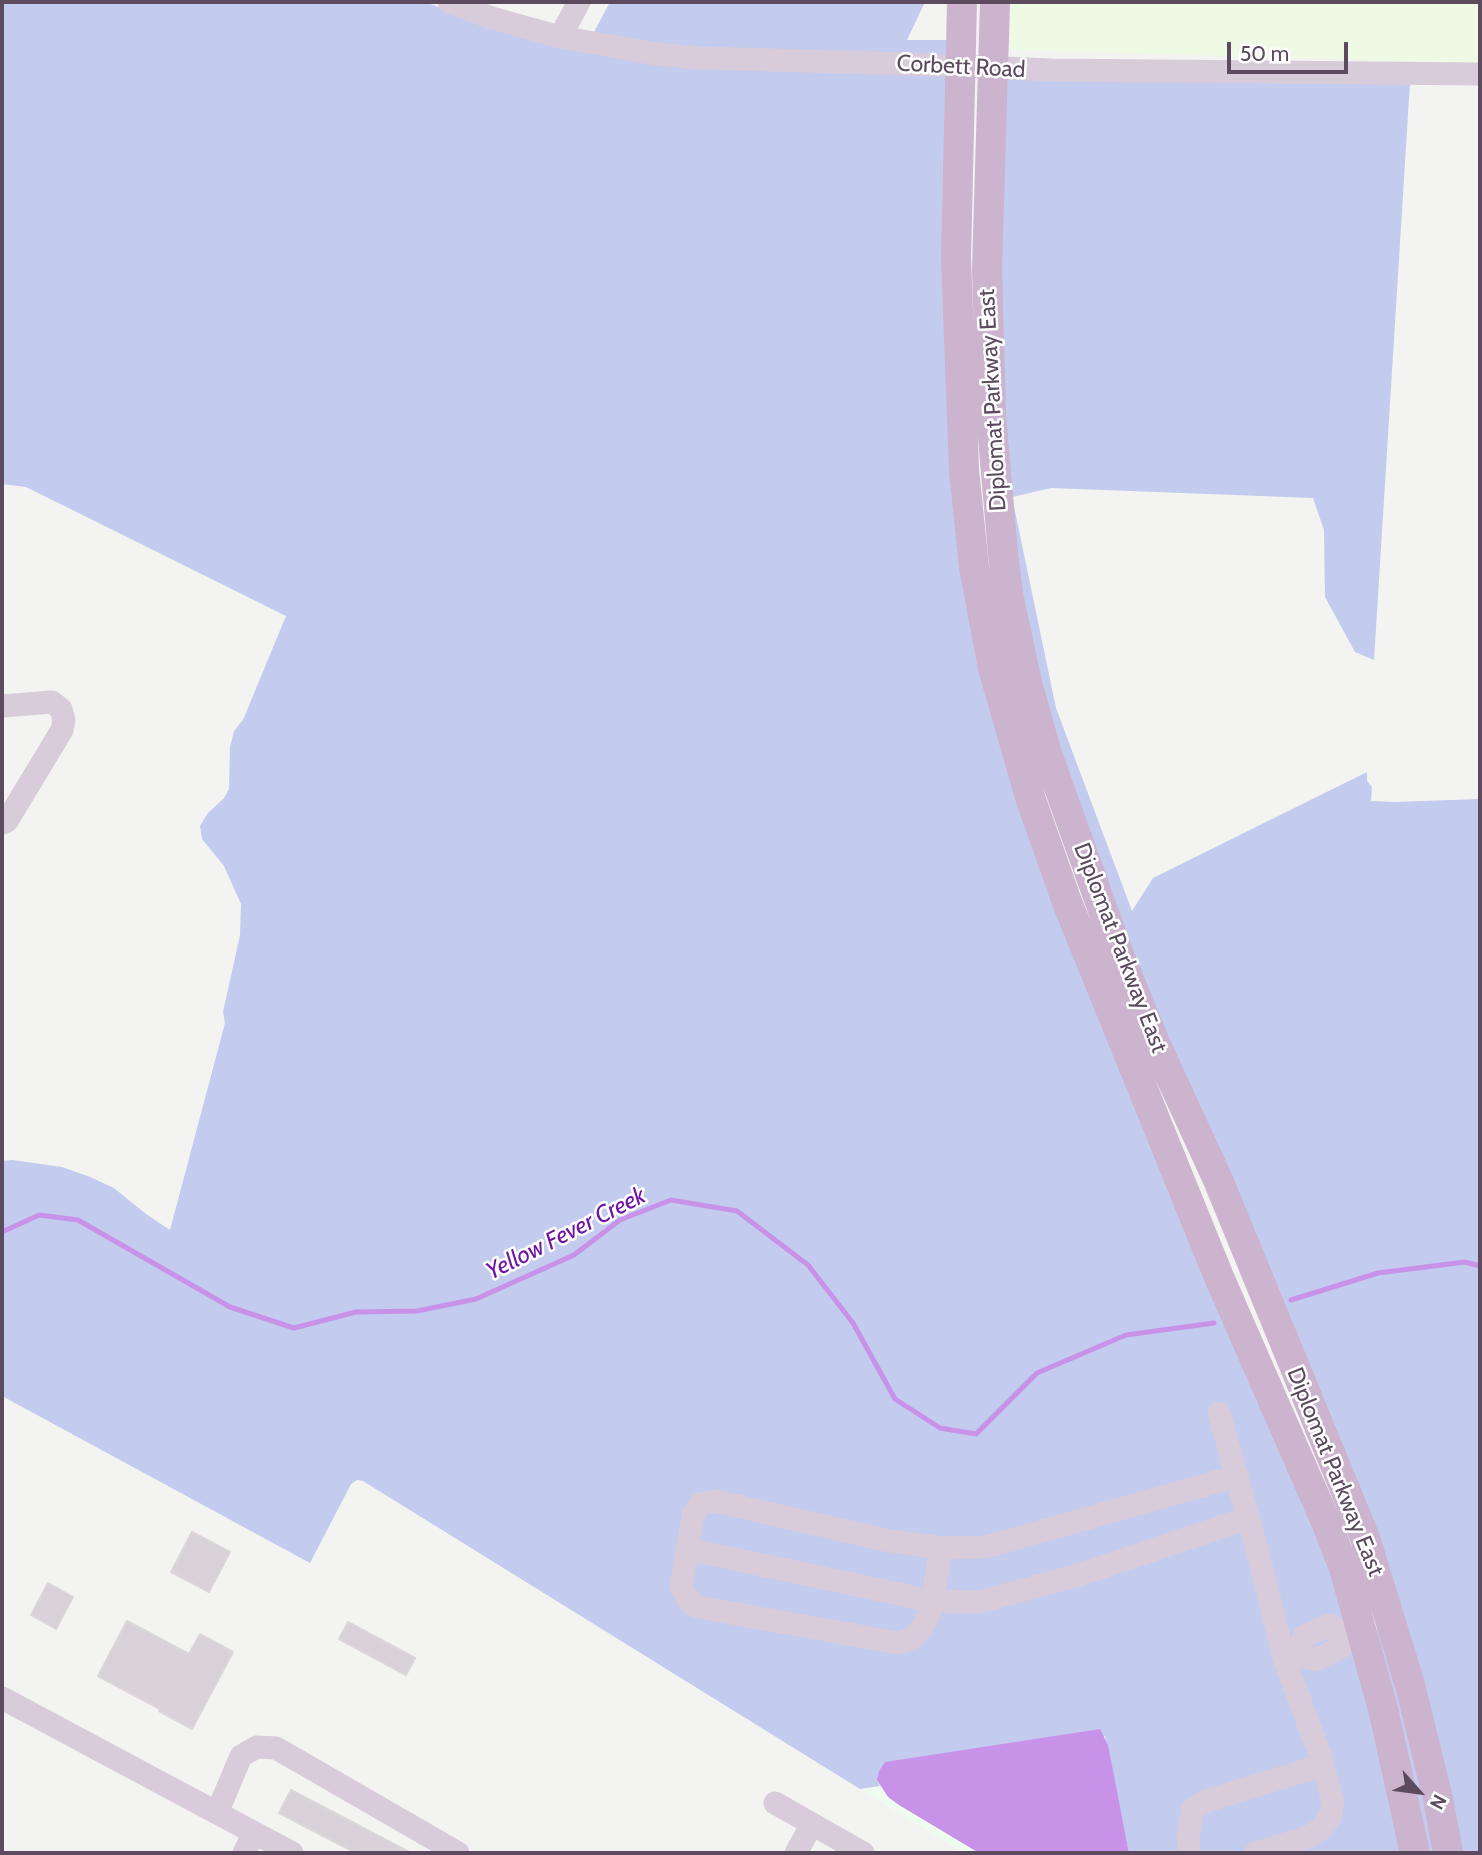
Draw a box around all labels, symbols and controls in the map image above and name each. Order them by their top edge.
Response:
scale bar [1230,28,1351,72]
text: 50 m [1240,41,1289,66]
street label: Corbett Road [896,50,1026,84]
street label: Diplomat Parkway East [973,288,1013,512]
street label: Diplomat Parkway East [1067,839,1173,1057]
water label: Yellow Fever Creek [481,1181,651,1287]
street label: Diplomat Parkway East [1281,1364,1389,1580]
north arrow [1384,1757,1454,1827]
text: N [1425,1791,1451,1813]

